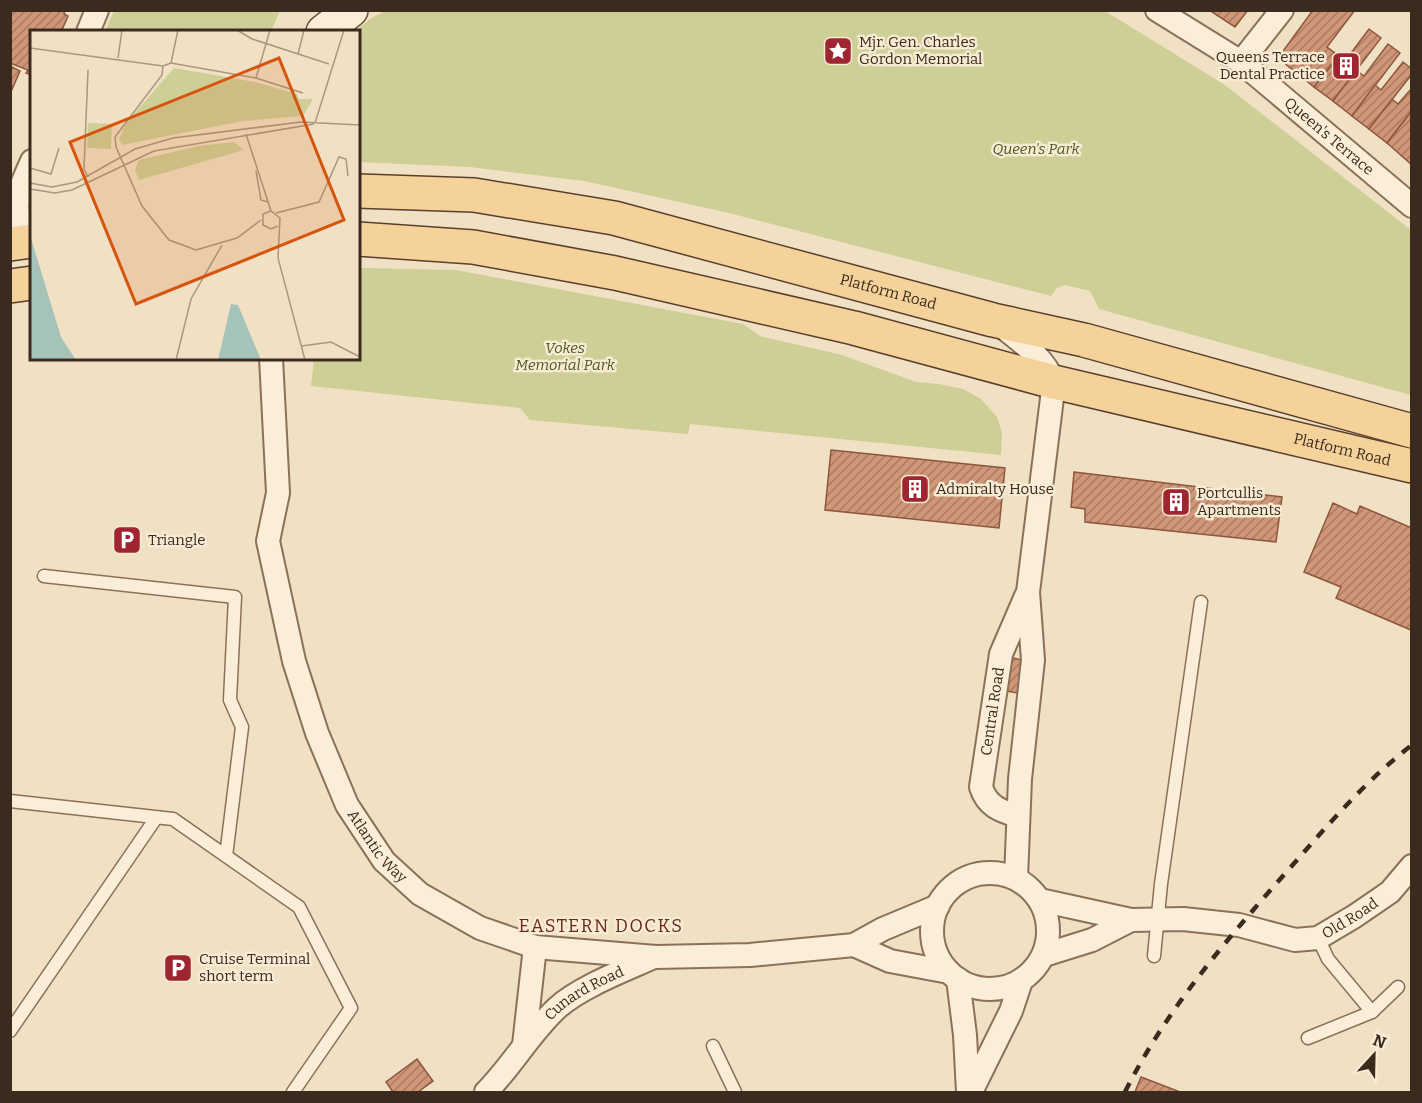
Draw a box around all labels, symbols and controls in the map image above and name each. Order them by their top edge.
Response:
inset map [30,30,360,360]
place label: Mjr. Gen. Charles Gordon Memorial [859,33,982,68]
place icon: Mjr. Gen. Charles Gordon Memorial [822,35,854,67]
place label: Queens Terrace Dental Practice [1216,48,1325,83]
building icon: Queens Terrace Dental Practice [1330,50,1362,82]
street label: Queen's Terrace [1281,93,1377,179]
park label: Queen's Park [992,140,1080,158]
street label: Platform Road [838,270,939,313]
park label: Vokes Memorial Park [515,339,616,374]
street label: Platform Road [1292,429,1393,470]
building icon: Admiralty House [899,473,931,505]
place label: Admiralty House [936,480,1054,498]
place label: Portcullis Apartments [1197,484,1281,519]
building icon: Portcullis Apartments [1160,486,1192,518]
parking icon: Triangle [111,524,143,556]
place label: Triangle [148,531,206,549]
street label: Central Road [977,666,1008,757]
street label: Atlantic Way [344,806,411,887]
street label: Old Road [1319,894,1381,943]
district label: EASTERN DOCKS [519,915,683,937]
place label: Cruise Terminal short term [199,950,310,985]
parking icon: Cruise Terminal short term [162,952,194,984]
street label: Cunard Road [541,962,627,1024]
north arrow [1344,1025,1404,1085]
text: N [1370,1030,1389,1053]

